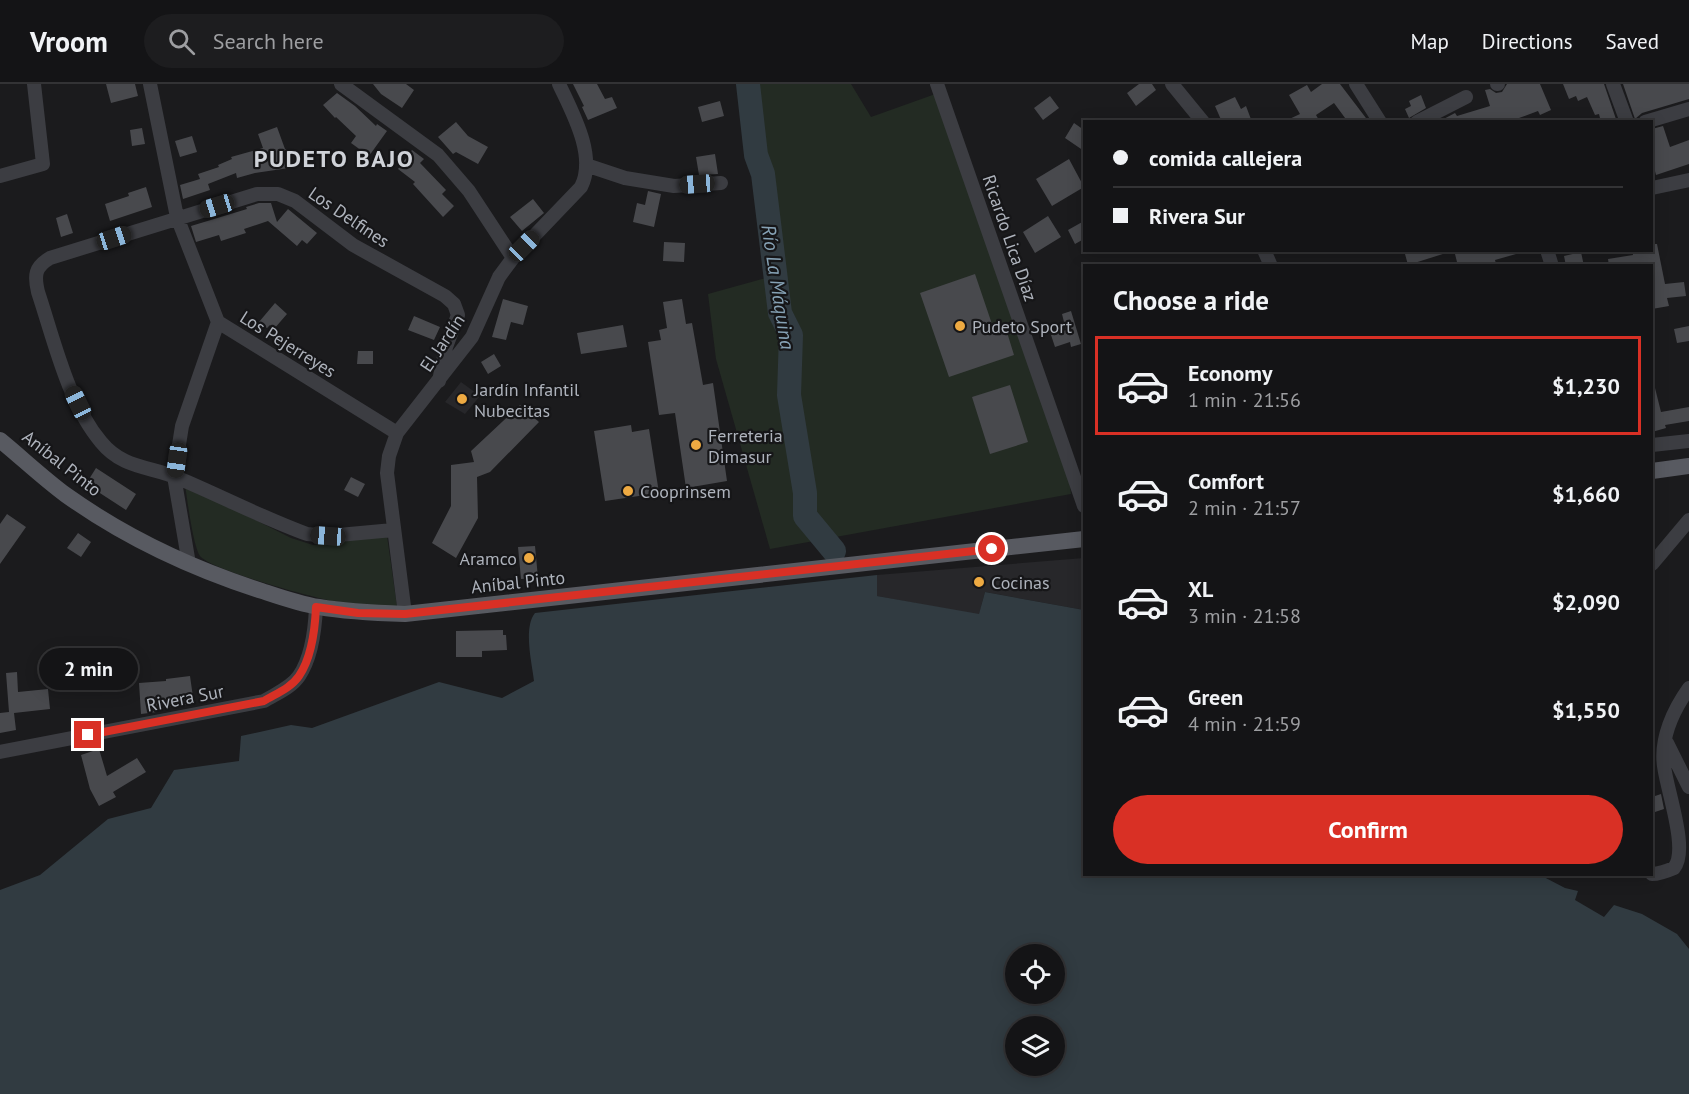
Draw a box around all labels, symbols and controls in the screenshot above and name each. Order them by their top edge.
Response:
search box [144,14,564,68]
text: Vroom [30,23,108,60]
icon: search [165,25,198,58]
text: Search here [213,27,324,55]
text: Map [1410,28,1449,55]
text: Directions [1482,28,1573,55]
text: Saved [1606,28,1659,55]
district label: PUDETO BAJO [254,143,414,174]
text: comida callejera [1149,144,1302,172]
street label: Ricardo Lica Díaz [978,172,1042,304]
car [678,174,716,194]
street label: Los Delfines [304,182,394,252]
car [197,192,237,220]
text: Rivera Sur [1149,202,1245,230]
water label: Río La Máquina [755,223,801,352]
car [94,224,134,252]
car [505,227,543,265]
text: Choose a ride [1113,283,1269,317]
street label: Los Pejerreyes [236,305,340,383]
street label: El Jardín [414,310,470,376]
place label: Pudeto Sport [972,315,1072,338]
marker: Pudeto Sport [953,319,967,333]
icon: car [1116,359,1170,413]
text: Economy [1188,359,1272,387]
text: $1,230 [1552,372,1620,400]
place label: Jardín Infantil Nubecitas [473,378,580,422]
car [62,383,94,423]
text: 1 min · 21:56 [1188,387,1301,413]
marker: Jardín Infantil Nubecitas [455,392,469,406]
place label: Ferreteria Dimasur [708,424,783,468]
street label: Aníbal Pinto [18,425,106,501]
marker: Ferreteria Dimasur [689,438,703,452]
car [166,441,188,479]
icon: car [1116,467,1170,521]
text: Comfort [1188,467,1264,495]
place label: Cooprinsem [640,480,731,503]
text: $1,660 [1552,480,1620,508]
marker: Cooprinsem [621,484,635,498]
text: 2 min · 21:57 [1188,495,1301,521]
car [309,526,347,546]
route start [978,535,1005,562]
place label: Aramco [459,547,517,570]
marker: Aramco [522,551,536,565]
street label: Aníbal Pinto [470,566,566,598]
place label: Cocinas [991,571,1050,594]
marker: Cocinas [972,575,986,589]
icon: car [1116,575,1170,629]
text: XL [1188,575,1213,603]
text: $2,090 [1552,588,1620,616]
text: 3 min · 21:58 [1188,603,1301,629]
callout: 2 min [38,648,138,690]
text: 2 min [64,656,113,682]
street label: Rivera Sur [144,679,226,717]
icon: car [1116,683,1170,737]
text: Green [1188,683,1243,711]
text: $1,550 [1552,696,1620,724]
text: 4 min · 21:59 [1188,711,1301,737]
route end [74,721,101,748]
button: Confirm [1113,795,1623,864]
map controls [1005,944,1065,1076]
button: locate [1005,944,1065,1004]
button: layers [1005,1016,1065,1076]

